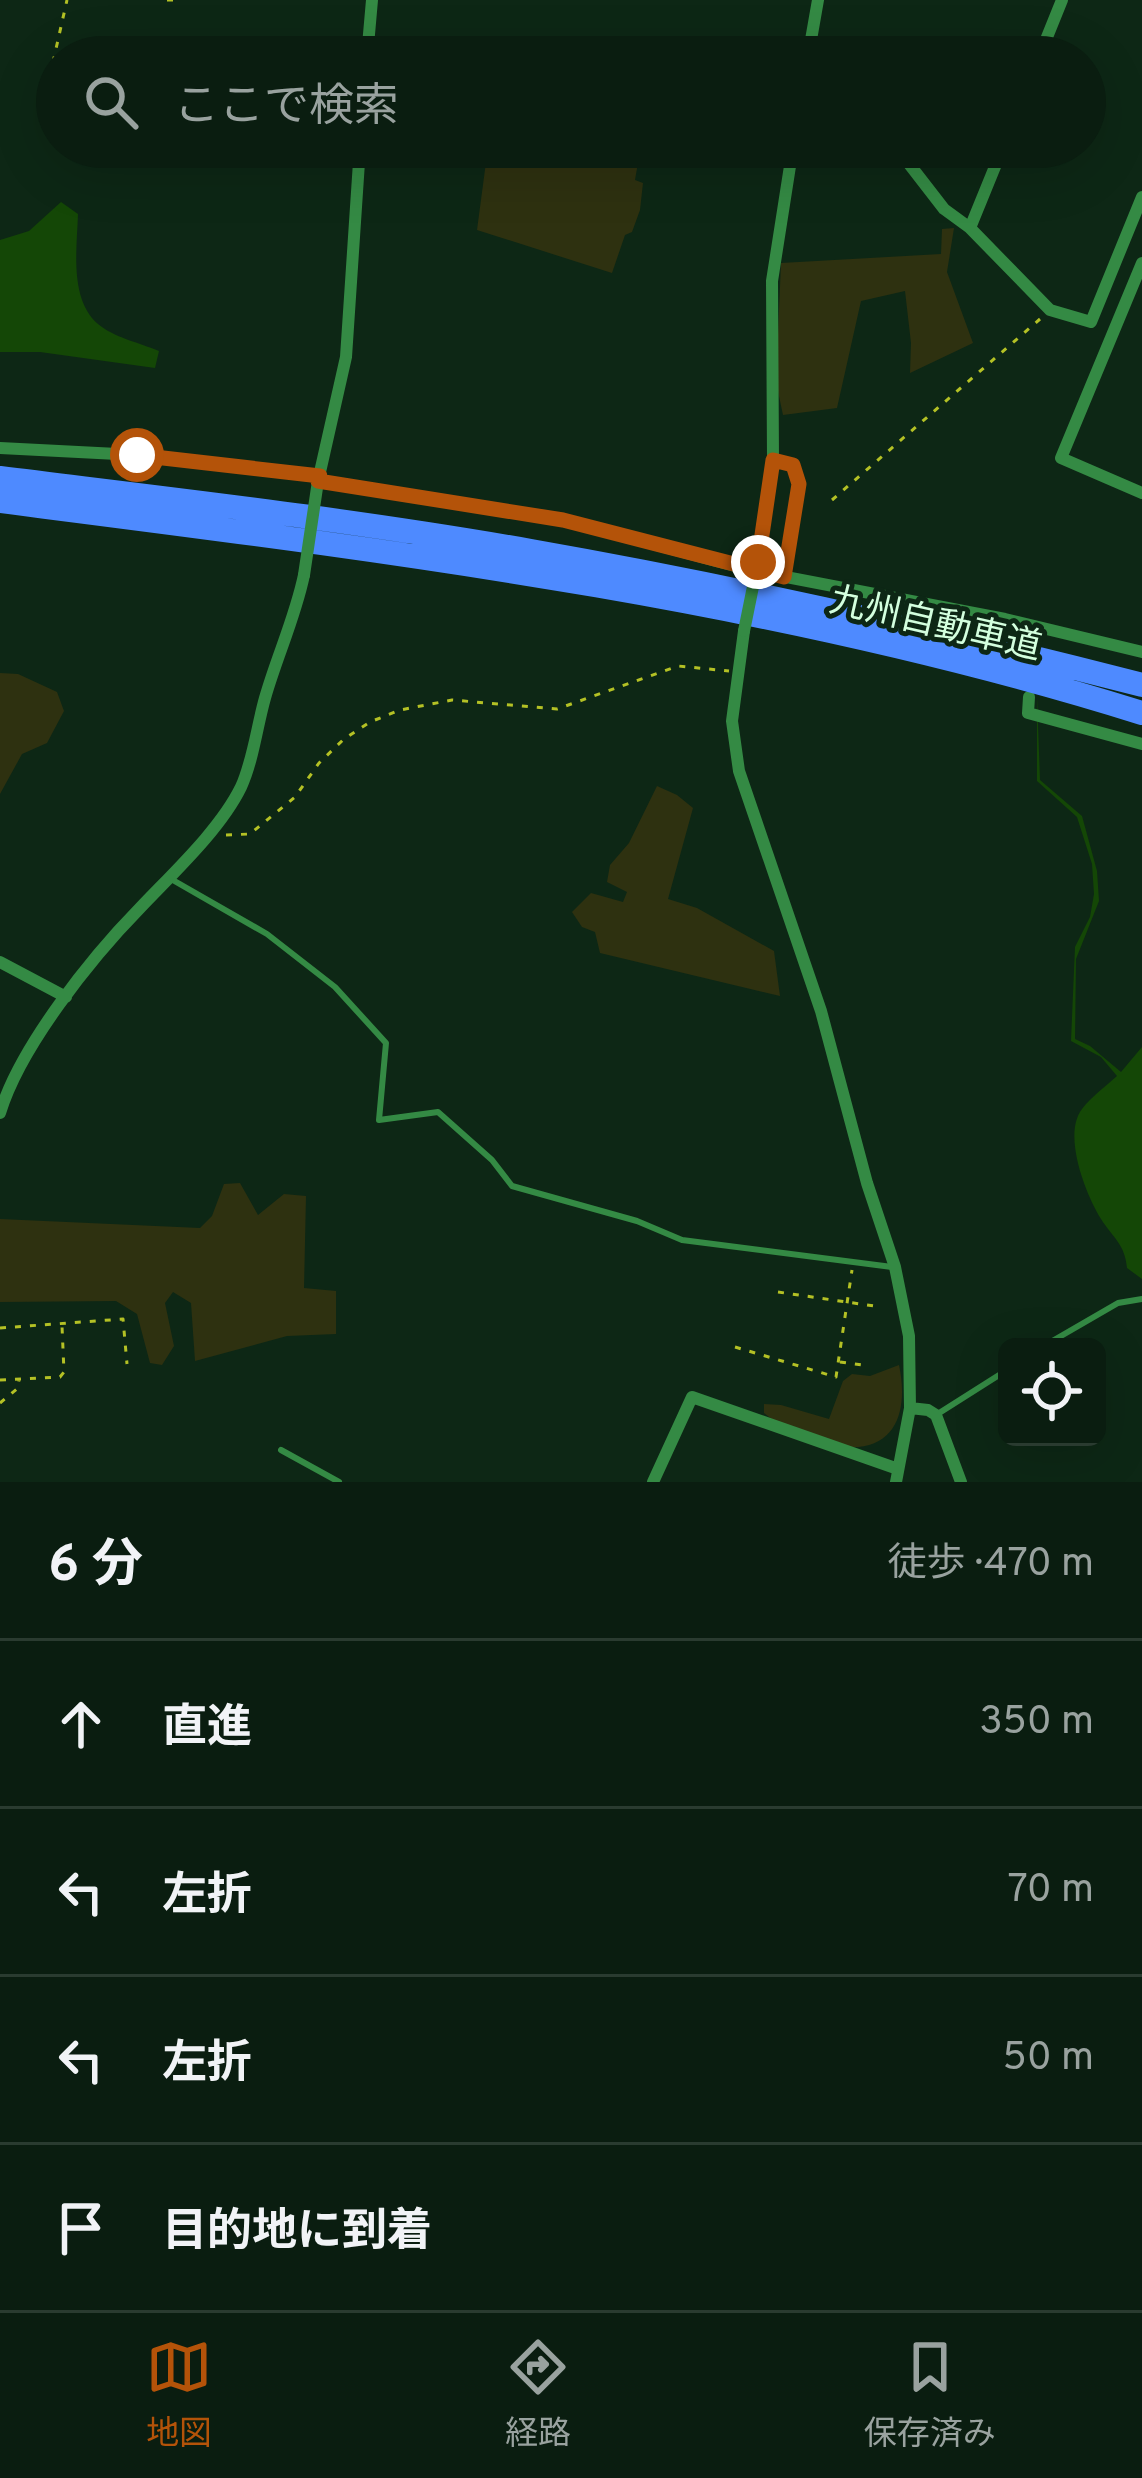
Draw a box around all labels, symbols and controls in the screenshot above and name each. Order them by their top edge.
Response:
search box [36,36,1106,168]
icon: search [78,69,144,135]
text: ここで検索 [174,80,399,137]
route start [110,428,164,482]
route end [731,535,785,589]
street label: 九州自動車道 [825,579,1046,673]
map controls [998,1338,1106,1446]
button: locate [998,1338,1106,1446]
text: 6 分 [48,1535,143,1600]
text: 徒歩 · 470 m [887,1541,1094,1590]
icon: ahead [48,1691,114,1757]
text: 350 m [979,1699,1094,1748]
text: 直進 [162,1701,252,1758]
icon: left [48,1859,114,1925]
text: 70 m [1008,1867,1094,1916]
text: 左折 [162,1869,252,1926]
icon: left [48,2027,114,2093]
text: 50 m [1003,2035,1094,2084]
text: 左折 [162,2037,252,2094]
icon: arrive [48,2195,114,2261]
text: 目的地に到着 [162,2205,432,2262]
tab: 地図 [146,2334,212,2457]
tab: 経路 [505,2334,571,2457]
tab: 保存済み [864,2334,996,2457]

